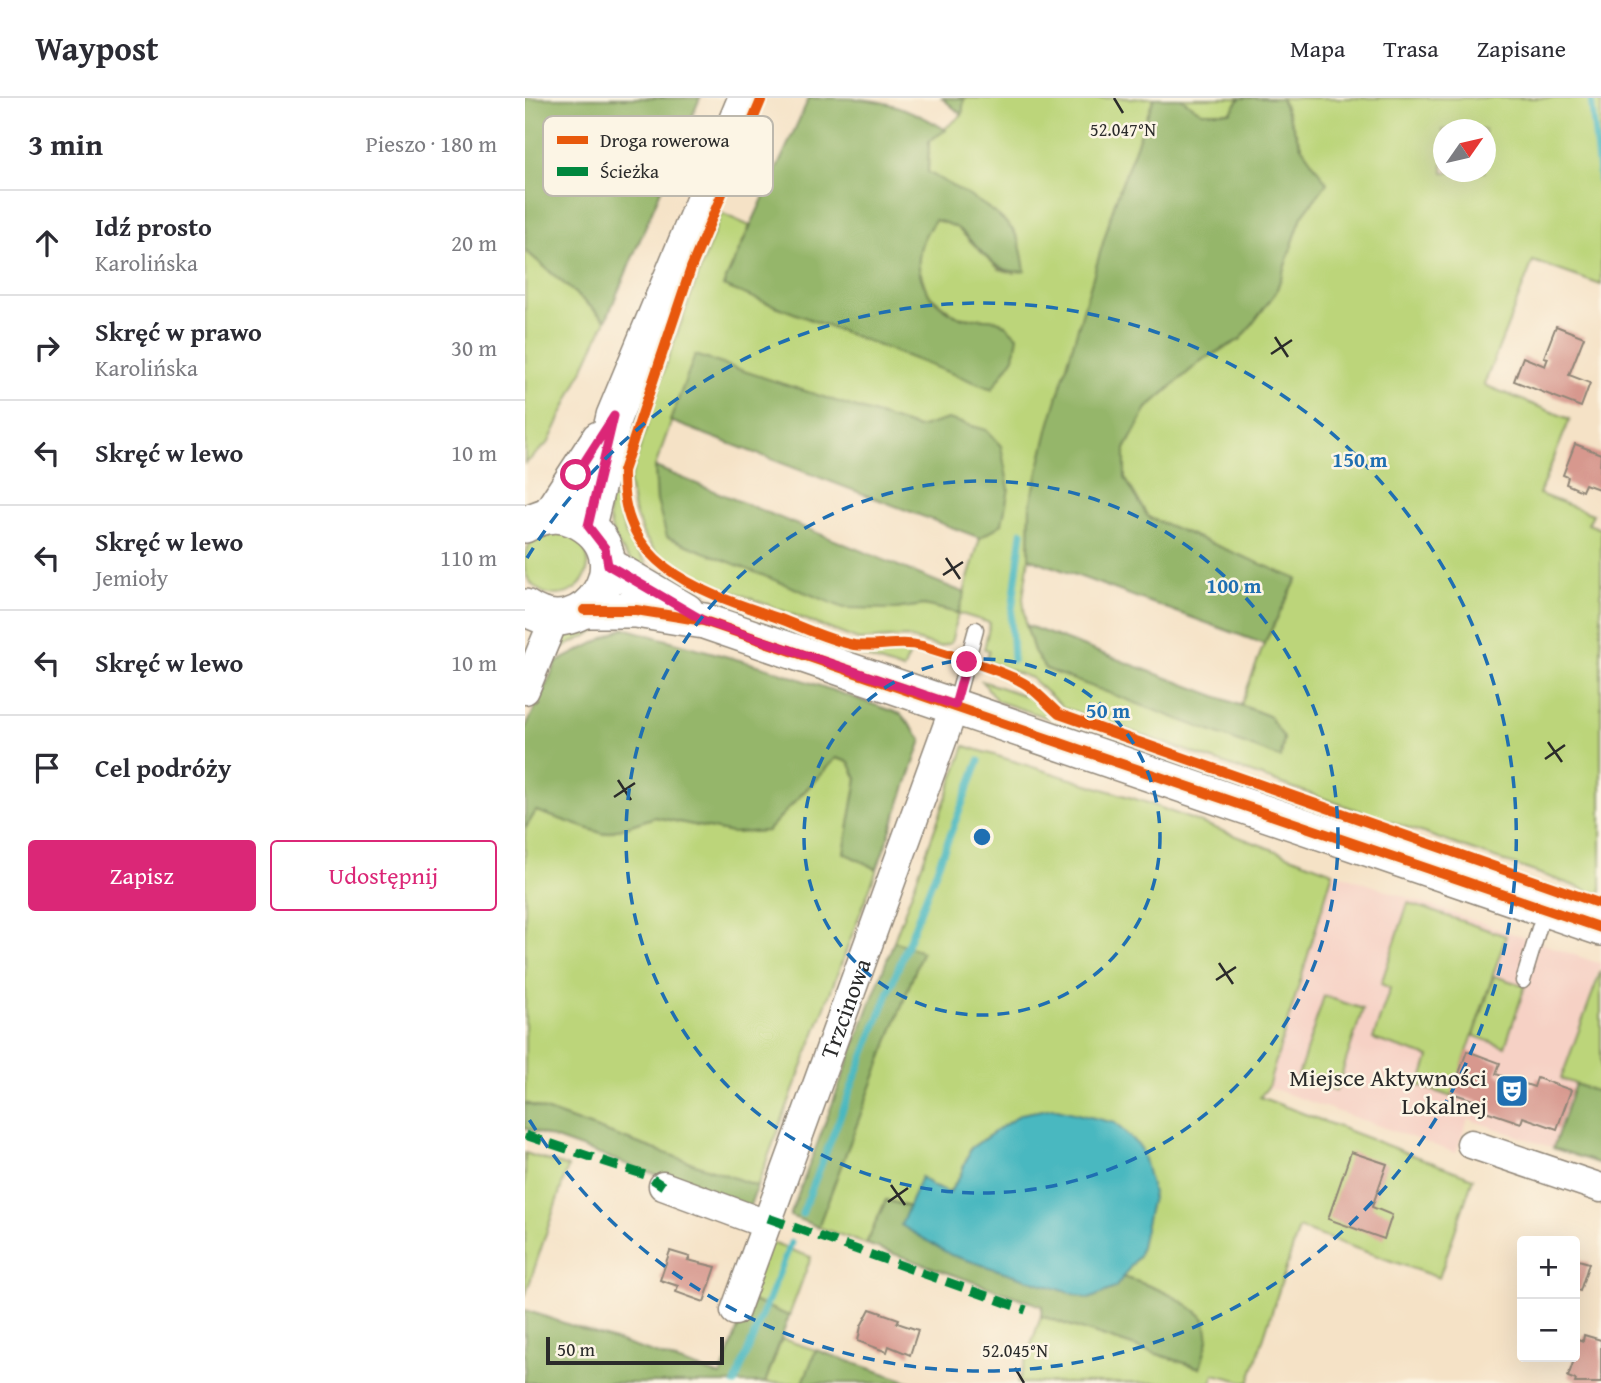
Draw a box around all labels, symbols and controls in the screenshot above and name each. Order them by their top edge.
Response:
text: Waypost [35,24,159,72]
text: Mapa [1290,31,1345,66]
text: Trasa [1383,31,1439,66]
text: Zapisane [1477,31,1566,66]
legend [543,116,773,196]
text: 52.047°N [1090,116,1156,143]
north arrow [1433,119,1496,182]
text: 3 min [28,122,103,166]
text: Droga rowerowa [600,126,730,154]
text: Pieszo · 180 m [365,127,497,160]
text: Ścieżka [600,157,659,185]
text: Idź prosto [95,207,212,246]
icon: ahead [28,224,66,262]
text: 20 m [451,226,497,259]
text: Karolińska [95,246,198,279]
text: Skręć w prawo [95,312,262,351]
icon: right [28,329,66,367]
text: 30 m [451,331,497,364]
text: Karolińska [95,351,198,384]
text: Skręć w lewo [95,433,243,472]
icon: left [28,434,66,472]
text: 10 m [451,436,497,469]
text: 150 m [1332,444,1388,475]
route start [560,459,591,490]
text: Skręć w lewo [95,522,243,561]
icon: left [28,539,66,577]
text: 110 m [440,541,497,574]
text: Jemioły [95,561,168,594]
text: 100 m [1206,570,1262,601]
text: Skręć w lewo [95,643,243,682]
icon: left [28,644,66,682]
text: 10 m [451,646,497,679]
route end [951,646,982,677]
text: 50 m [1086,695,1130,726]
text: Cel podróży [95,748,231,787]
icon: arrive [28,749,66,787]
centre of rings [970,825,994,849]
button: Zapisz [28,840,256,911]
button: Udostępnij [270,840,497,911]
street label: Trzcinowa [811,953,879,1063]
place label: Miejsce Aktywności Lokalnej [1289,1060,1487,1123]
theatre icon: Miejsce Aktywności Lokalnej [1493,1072,1531,1110]
map controls [1517,1236,1580,1362]
button: + [1517,1236,1580,1299]
button: − [1517,1299,1580,1362]
scale bar [546,1334,725,1366]
text: 50 m [557,1335,595,1363]
text: 52.045°N [982,1337,1048,1364]

